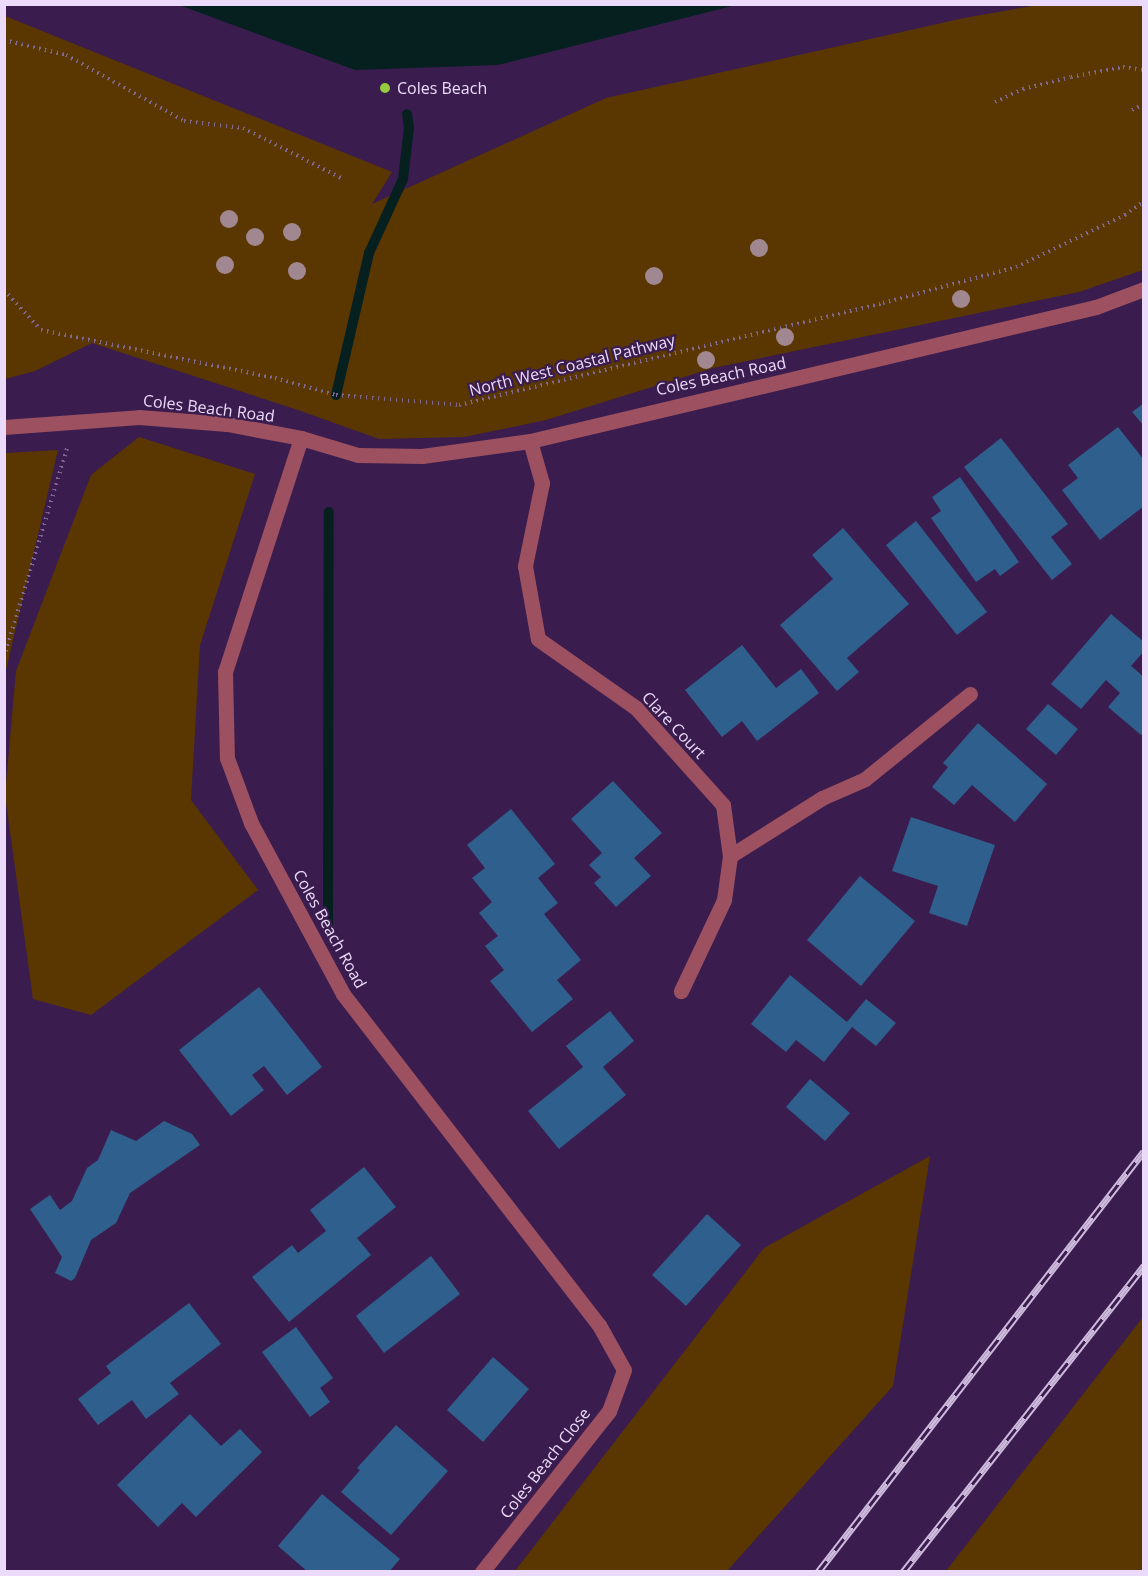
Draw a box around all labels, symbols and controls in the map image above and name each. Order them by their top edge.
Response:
place label: Coles Beach [397,78,487,98]
marker: Coles Beach [378,81,392,95]
street label: North West Coastal Pathway [467,330,677,400]
street label: Coles Beach Road [654,353,788,399]
street label: Coles Beach Road [142,390,276,426]
street label: Clare Court [638,688,710,762]
street label: Coles Beach Road [289,866,371,992]
street label: Coles Beach Close [496,1404,594,1522]

